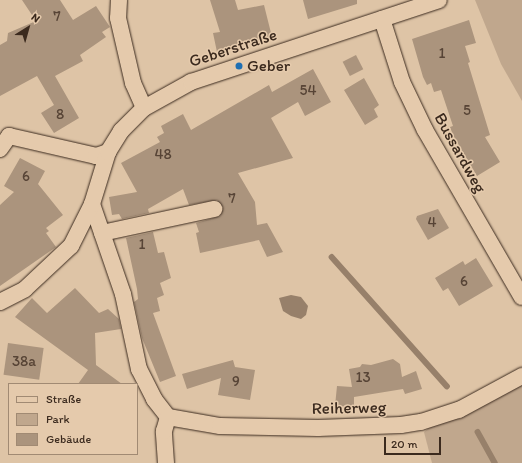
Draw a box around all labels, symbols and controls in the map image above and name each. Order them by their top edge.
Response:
north arrow [8,8,48,48]
house number: 7 [53,8,61,26]
text: N [29,11,42,25]
street label: Geberstraße [187,24,279,72]
house number: 1 [439,45,445,63]
place label: Geber [247,56,290,76]
marker: Geber [234,61,244,71]
house number: 54 [300,82,316,100]
house number: 5 [463,102,471,120]
house number: 8 [56,106,64,124]
street label: Bussardweg [430,109,490,197]
house number: 48 [154,146,172,164]
house number: 6 [22,168,30,186]
house number: 7 [228,190,236,208]
house number: 4 [427,214,437,232]
house number: 1 [139,236,145,254]
house number: 6 [460,273,468,291]
house number: 38a [12,353,36,371]
house number: 13 [355,369,371,387]
house number: 9 [232,373,240,391]
legend [8,383,138,455]
text: Straße [46,392,81,406]
street label: Reiherweg [311,397,387,419]
text: Park [46,412,70,426]
scale bar [386,429,443,455]
text: Gebäude [46,432,91,446]
text: 20 m [391,437,418,451]

